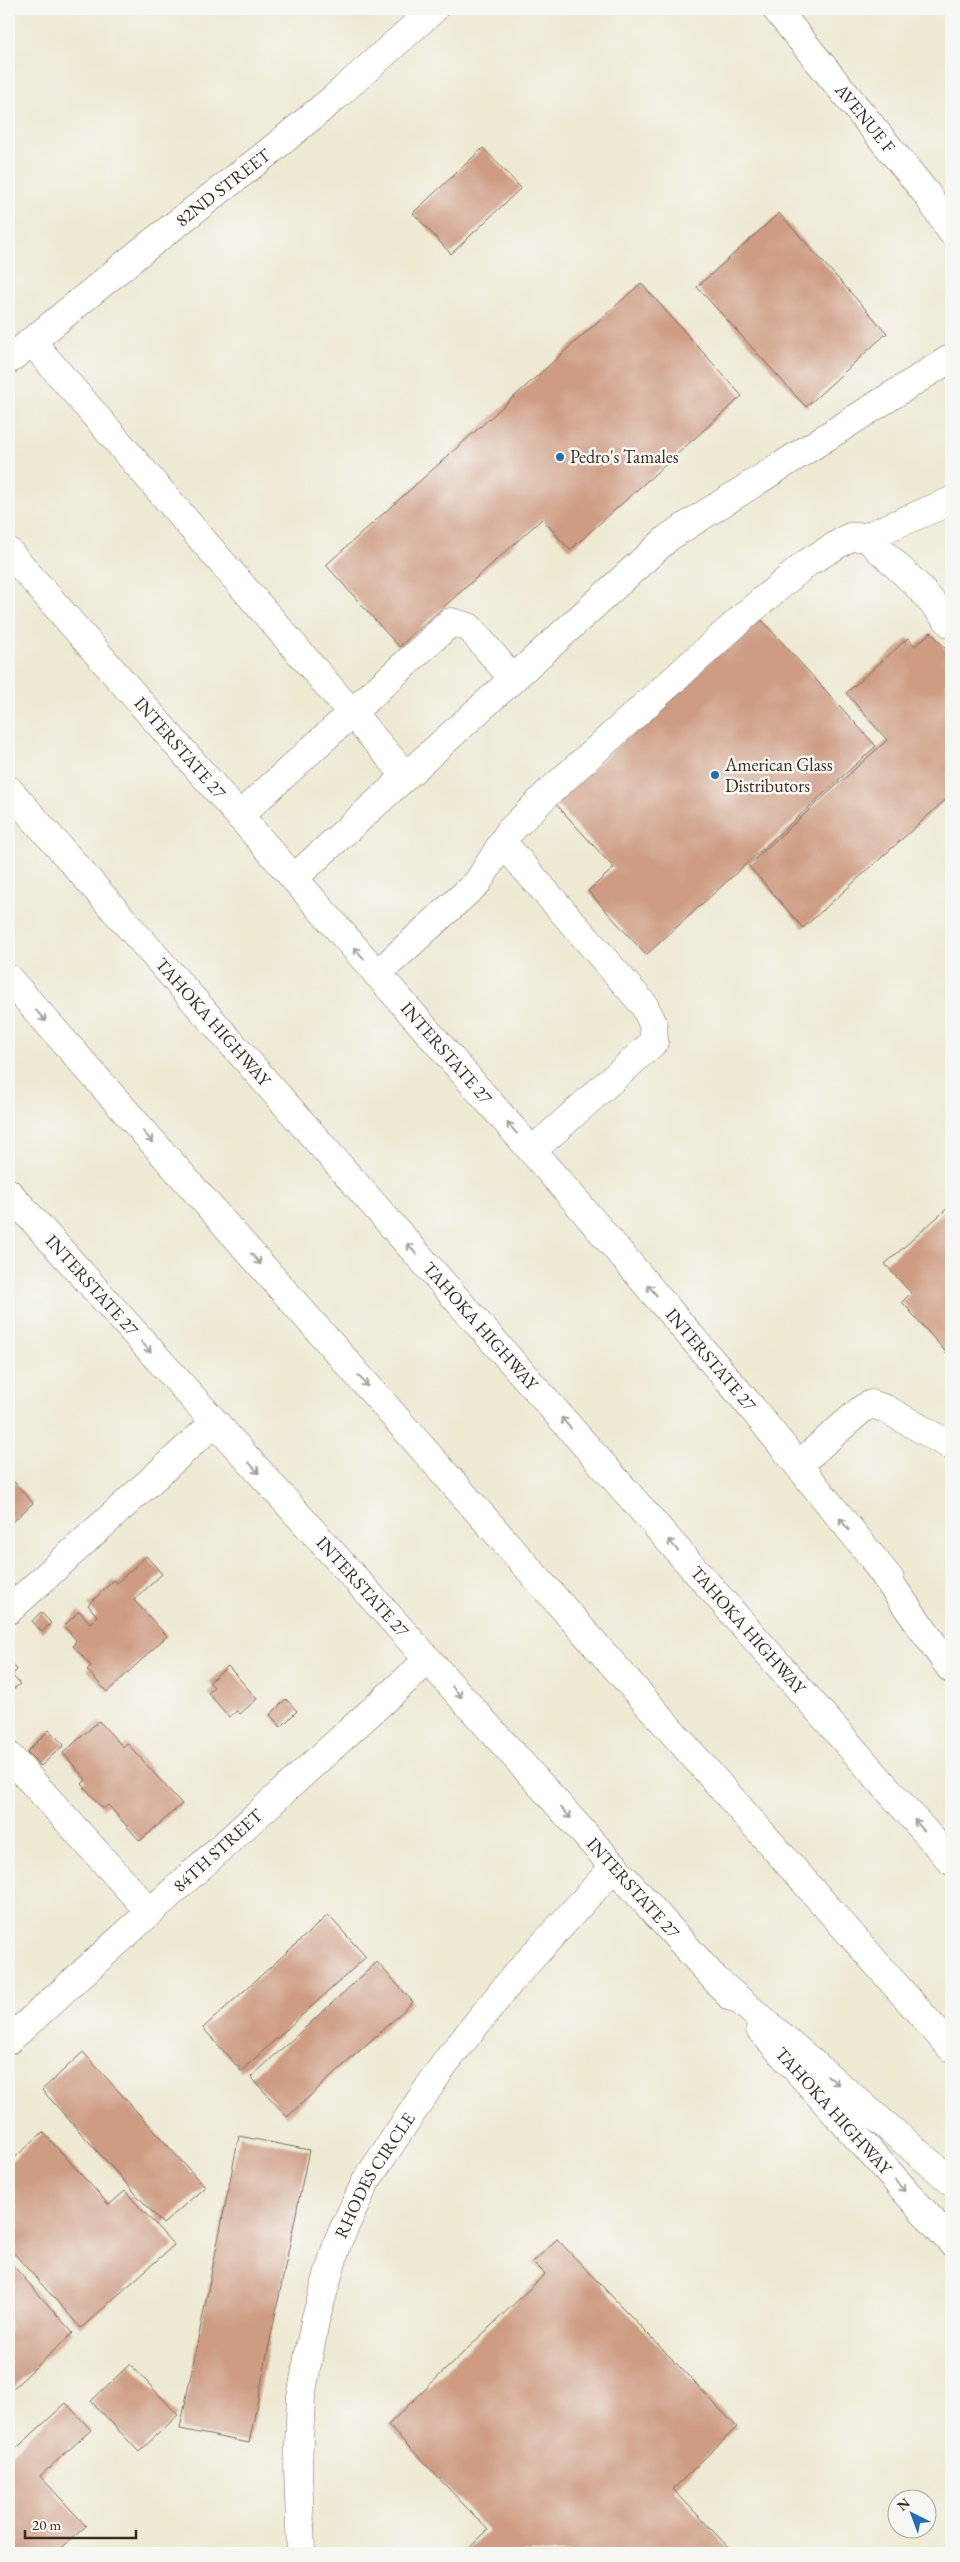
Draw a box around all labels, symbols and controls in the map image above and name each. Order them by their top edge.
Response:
street label: AVENUE F [830,78,901,157]
street label: 82ND STREET [171,143,276,231]
place label: Pedro's Tamales [570,445,679,468]
marker: Pedro's Tamales [554,451,566,463]
street label: INTERSTATE 27 [130,692,231,804]
place label: American Glass Distributors [724,753,833,797]
marker: American Glass Distributors [709,769,721,781]
one-way arrow [353,946,364,959]
street label: TAHOKA HIGHWAY [151,953,277,1092]
street label: INTERSTATE 27 [396,997,498,1109]
one-way arrow [35,1009,47,1022]
one-way arrow [506,1121,517,1134]
one-way arrow [143,1131,154,1144]
street label: INTERSTATE 27 [41,1230,144,1341]
one-way arrow [406,1242,418,1255]
one-way arrow [250,1253,262,1266]
street label: TAHOKA HIGHWAY [418,1257,545,1396]
one-way arrow [646,1284,658,1297]
street label: INTERSTATE 27 [661,1303,762,1416]
one-way arrow [140,1340,152,1353]
one-way arrow [358,1375,369,1388]
one-way arrow [560,1417,571,1430]
one-way arrow [249,1461,260,1474]
one-way arrow [839,1518,850,1531]
street label: INTERSTATE 27 [311,1531,414,1642]
one-way arrow [667,1539,679,1552]
street label: TAHOKA HIGHWAY [686,1561,812,1700]
one-way arrow [451,1686,463,1699]
street label: 84TH STREET [168,1803,268,1897]
one-way arrow [560,1806,572,1819]
one-way arrow [913,1818,925,1831]
street label: INTERSTATE 27 [582,1832,685,1943]
street label: TAHOKA HIGHWAY [771,2042,898,2180]
one-way arrow [826,2074,839,2086]
street label: RHODES CIRCLE [329,2108,420,2242]
one-way arrow [895,2179,906,2192]
north arrow [888,2490,938,2540]
text: N [893,2493,914,2515]
scale bar [25,2507,136,2539]
text: 20 m [32,2515,61,2534]

